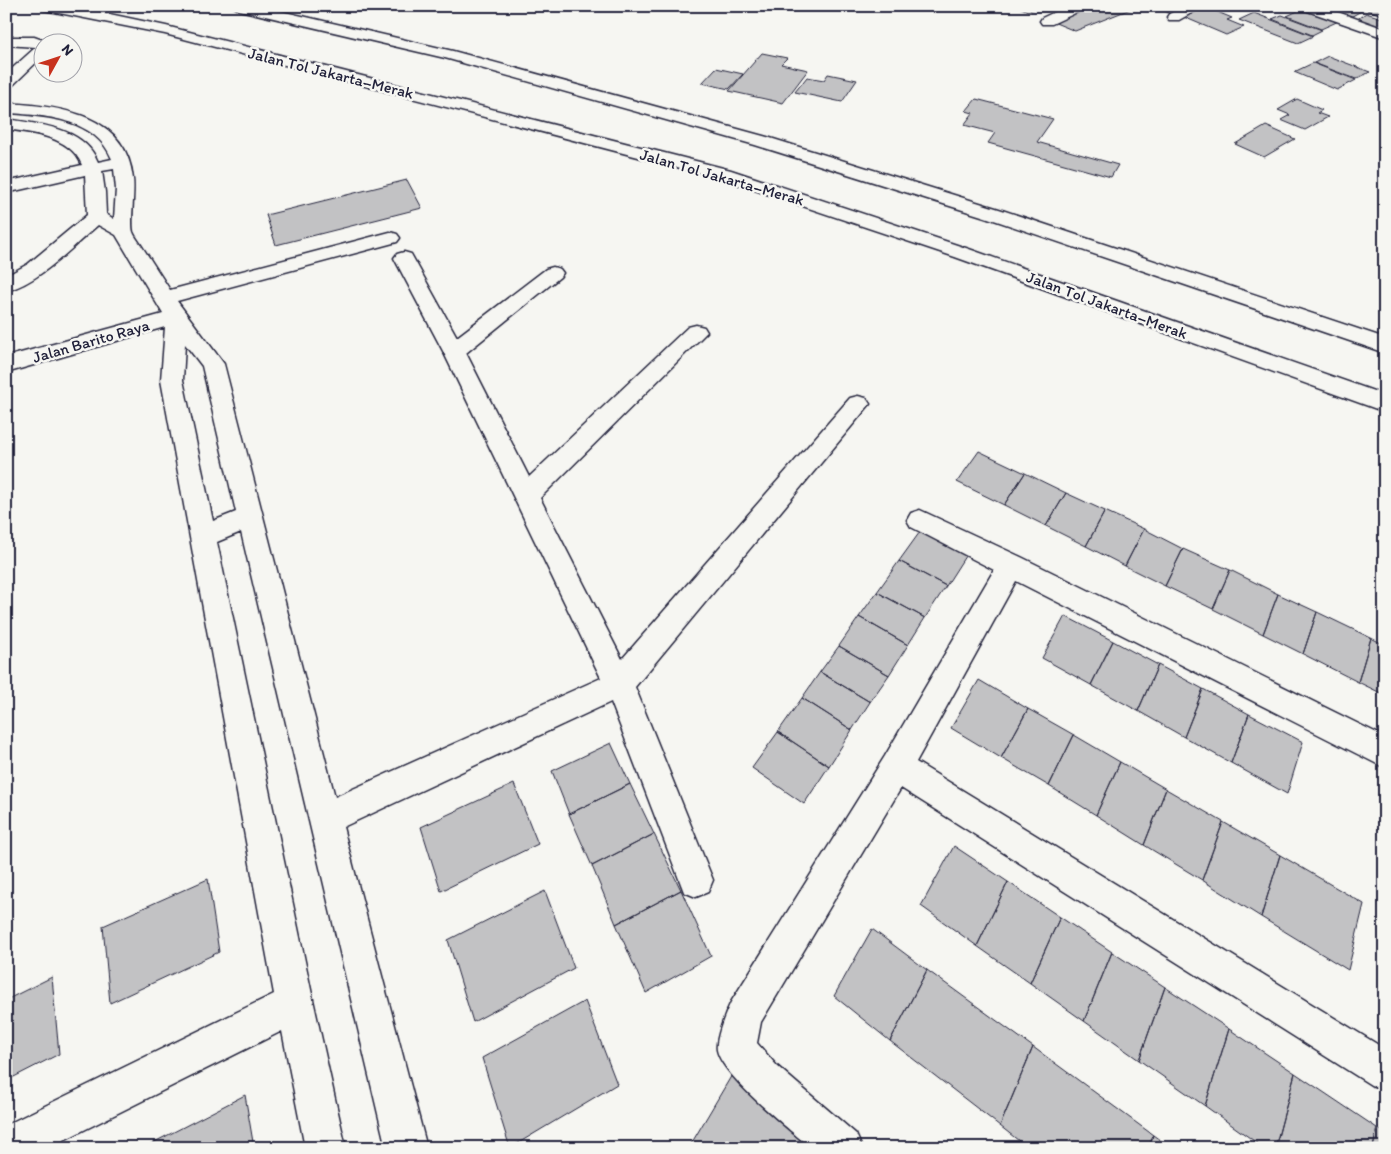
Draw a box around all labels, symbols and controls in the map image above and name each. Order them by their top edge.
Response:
north arrow [32,32,82,82]
text: N [58,41,77,59]
street label: Jalan Tol Jakarta–Merak [246,43,416,103]
street label: Jalan Tol Jakarta–Merak [638,144,806,210]
street label: Jalan Tol Jakarta–Merak [1024,267,1190,343]
street label: Jalan Barito Raya [30,315,152,367]

